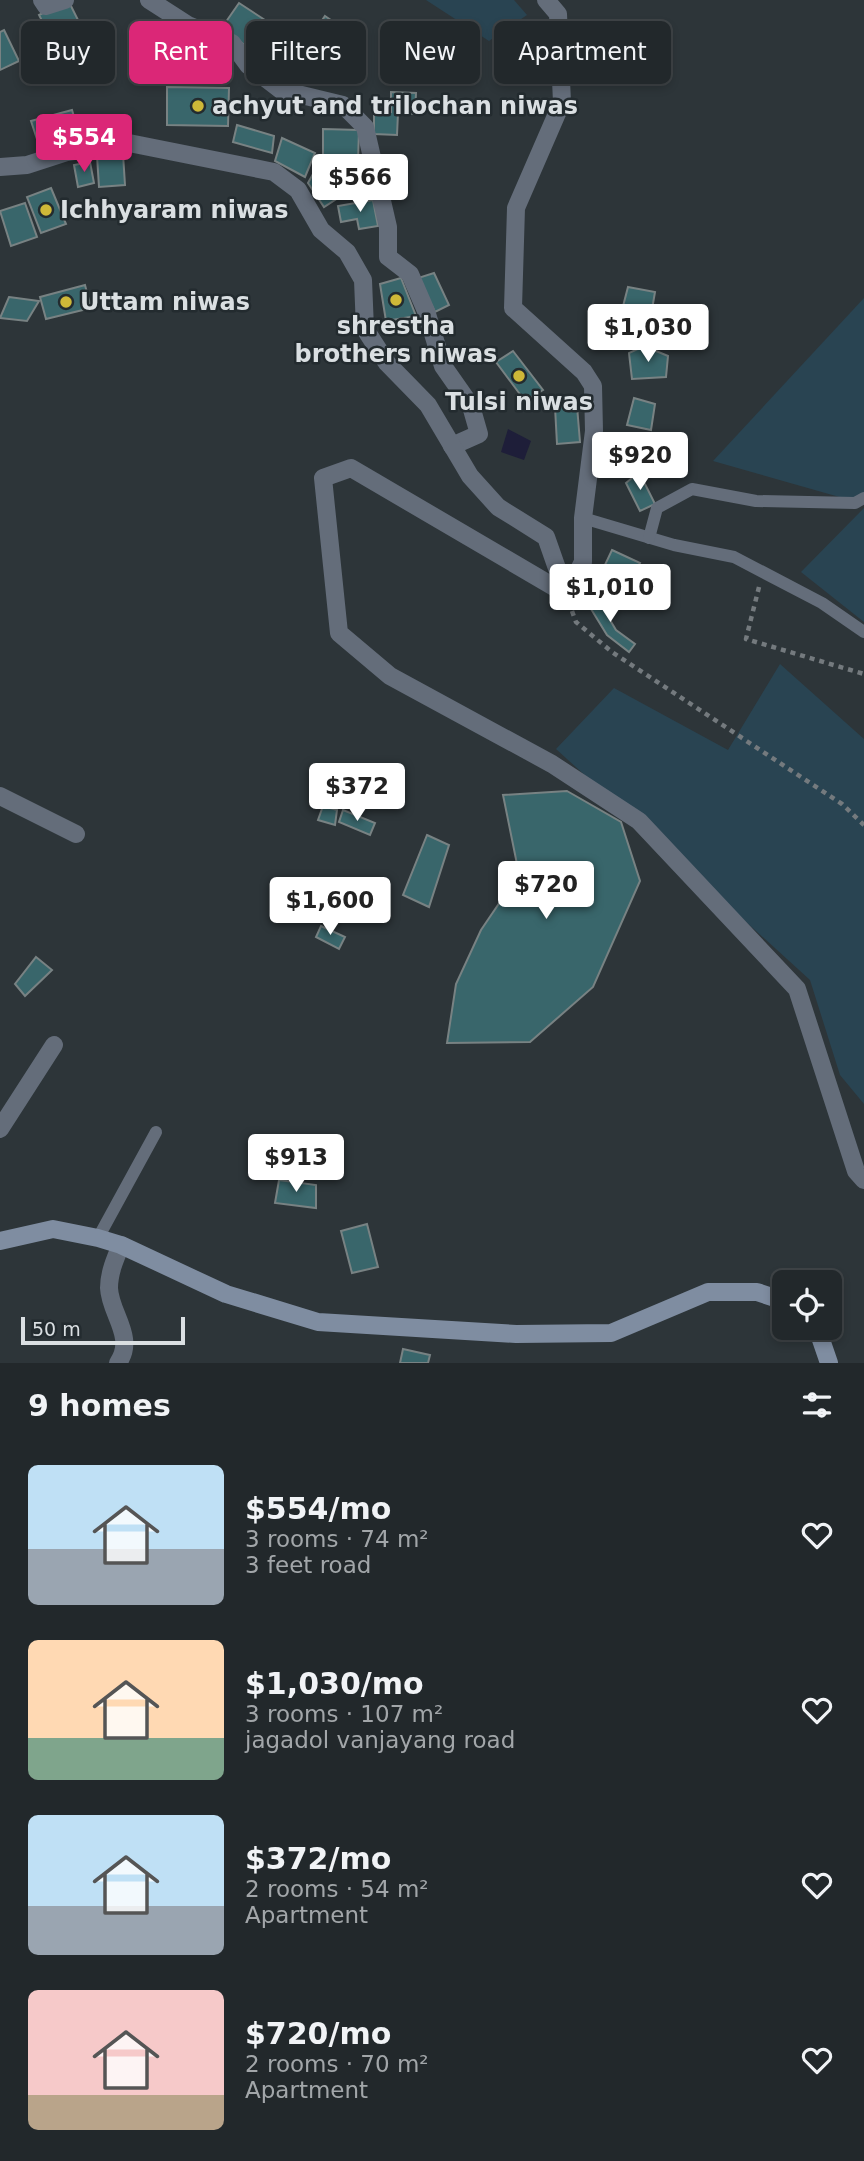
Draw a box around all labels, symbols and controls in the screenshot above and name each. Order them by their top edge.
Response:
chip: Buy [21,21,115,84]
chip: Rent [129,21,232,84]
chip: Filters [246,21,366,84]
chip: New [380,21,480,84]
chip: Apartment [494,21,671,84]
place label: achyut and trilochan niwas [212,92,578,120]
marker: achyut and trilochan niwas [190,98,206,114]
pin: $554 [43,114,125,174]
text: $554 [52,124,116,150]
pin: $566 [319,154,401,214]
text: $566 [328,164,392,190]
place label: Ichhyaram niwas [60,196,289,224]
marker: Ichhyaram niwas [38,202,54,218]
place label: Uttam niwas [80,288,250,316]
marker: shrestha brothers niwas [388,292,404,308]
marker: Uttam niwas [58,294,74,310]
pin: $1,030 [591,304,705,364]
place label: shrestha brothers niwas [295,312,497,368]
text: $1,030 [604,314,692,340]
marker: Tulsi niwas [511,368,527,384]
place label: Tulsi niwas [445,388,593,416]
pin: $920 [599,433,681,492]
text: $920 [608,442,672,468]
pin: $1,010 [553,564,667,624]
text: $1,010 [566,574,654,600]
pin: $372 [316,764,398,823]
text: $372 [325,773,389,799]
pin: $720 [505,862,587,921]
text: $720 [514,871,578,897]
pin: $1,600 [273,878,387,937]
text: $1,600 [286,887,374,913]
pin: $913 [255,1134,337,1194]
text: $913 [264,1144,328,1170]
map controls [772,1270,842,1340]
button: locate [772,1270,842,1340]
scale bar [21,1314,186,1346]
text: 50 m [32,1318,81,1340]
icon: filters [798,1386,836,1424]
text: 9 homes [28,1388,171,1423]
text: $554/mo [245,1491,391,1526]
icon: home [84,1493,168,1577]
icon: heart [798,1516,836,1554]
text: 3 rooms · 74 m² [245,1526,429,1552]
text: 3 feet road [245,1552,371,1578]
text: $1,030/mo [245,1666,424,1701]
icon: home [84,1668,168,1752]
icon: heart [798,1691,836,1729]
text: 3 rooms · 107 m² [245,1701,443,1727]
text: jagadol vanjayang road [245,1727,515,1753]
text: $372/mo [245,1841,391,1876]
icon: home [84,1843,168,1927]
icon: heart [798,1866,836,1904]
text: 2 rooms · 54 m² [245,1876,429,1902]
text: Apartment [245,1902,368,1928]
text: $720/mo [245,2016,391,2051]
icon: home [84,2018,168,2102]
icon: heart [798,2041,836,2079]
text: 2 rooms · 70 m² [245,2051,429,2077]
text: Apartment [245,2077,368,2103]

